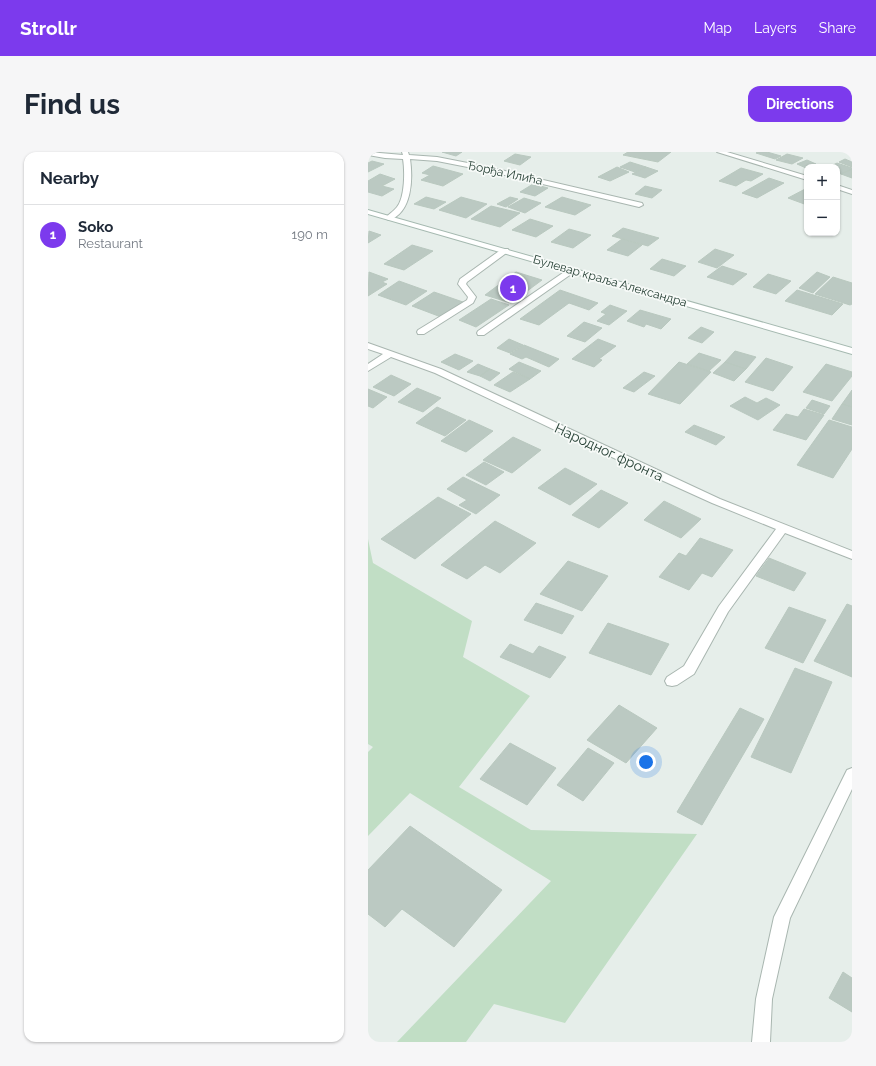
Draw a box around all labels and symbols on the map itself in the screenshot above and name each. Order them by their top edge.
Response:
street label: Ђорђа Илића [466,158,544,188]
street label: Булевар краља Александра [531,252,689,310]
pin: 1 [500,273,526,303]
street label: Народног фронта [552,420,666,484]
your location [636,752,656,772]

